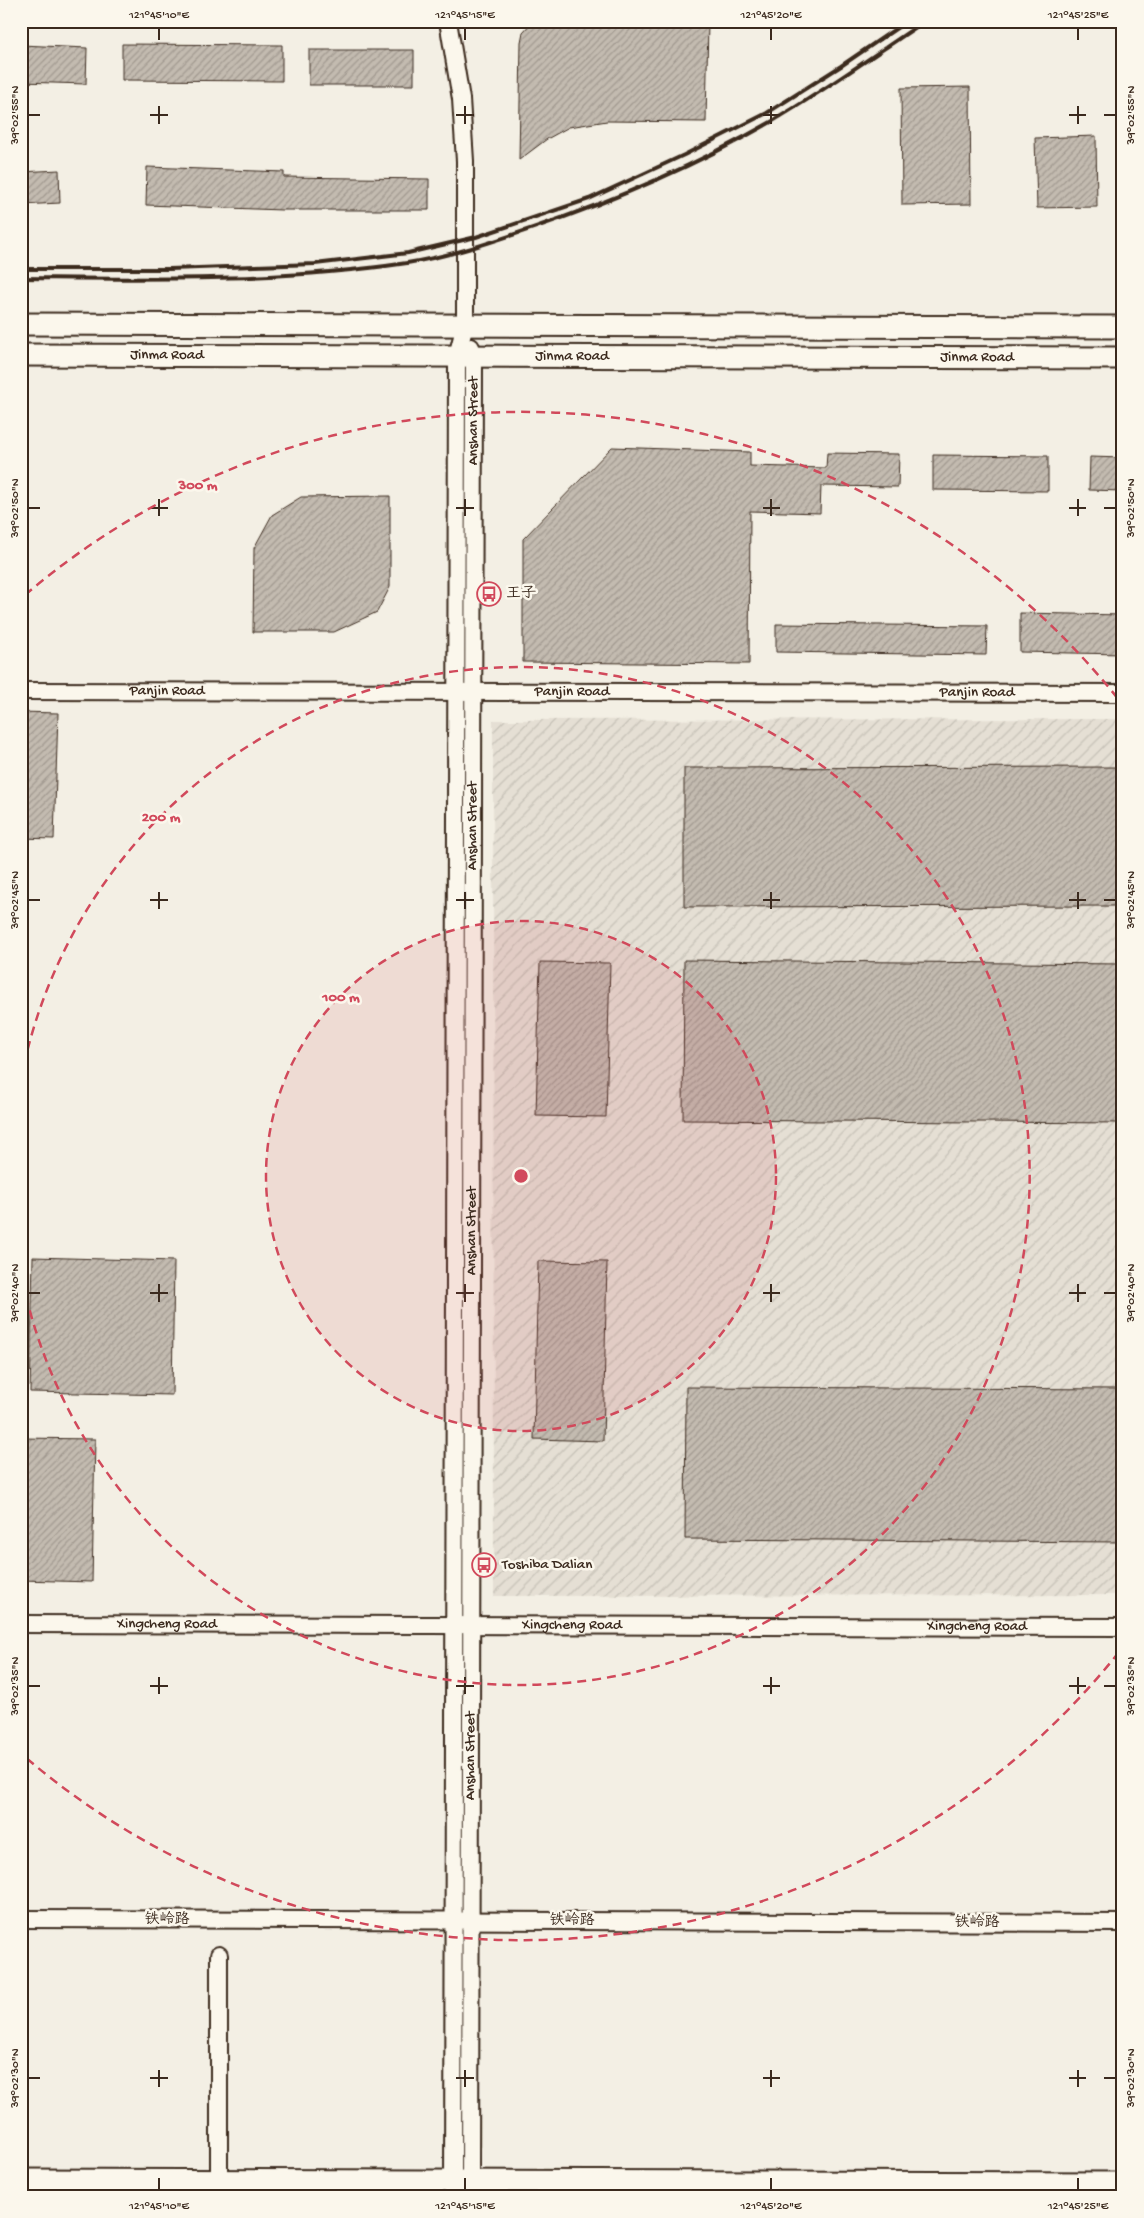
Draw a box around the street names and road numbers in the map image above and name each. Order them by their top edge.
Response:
street label: Jinma Road [130,346,205,365]
street label: Jinma Road [535,347,610,366]
street label: Jinma Road [940,349,1015,367]
street label: Anshan Street [465,375,483,465]
street label: Panjin Road [129,682,206,700]
street label: Panjin Road [534,683,611,701]
street label: Panjin Road [939,684,1016,702]
street label: Anshan Street [464,780,482,870]
street label: Anshan Street [463,1185,481,1275]
street label: Xingcheng Road [116,1615,218,1634]
street label: Xingcheng Road [521,1616,623,1635]
street label: Xingcheng Road [926,1617,1028,1636]
street label: Anshan Street [462,1710,480,1800]
street label: 铁岭路 [144,1911,190,1929]
street label: 铁岭路 [549,1912,595,1930]
street label: 铁岭路 [954,1914,1000,1932]

